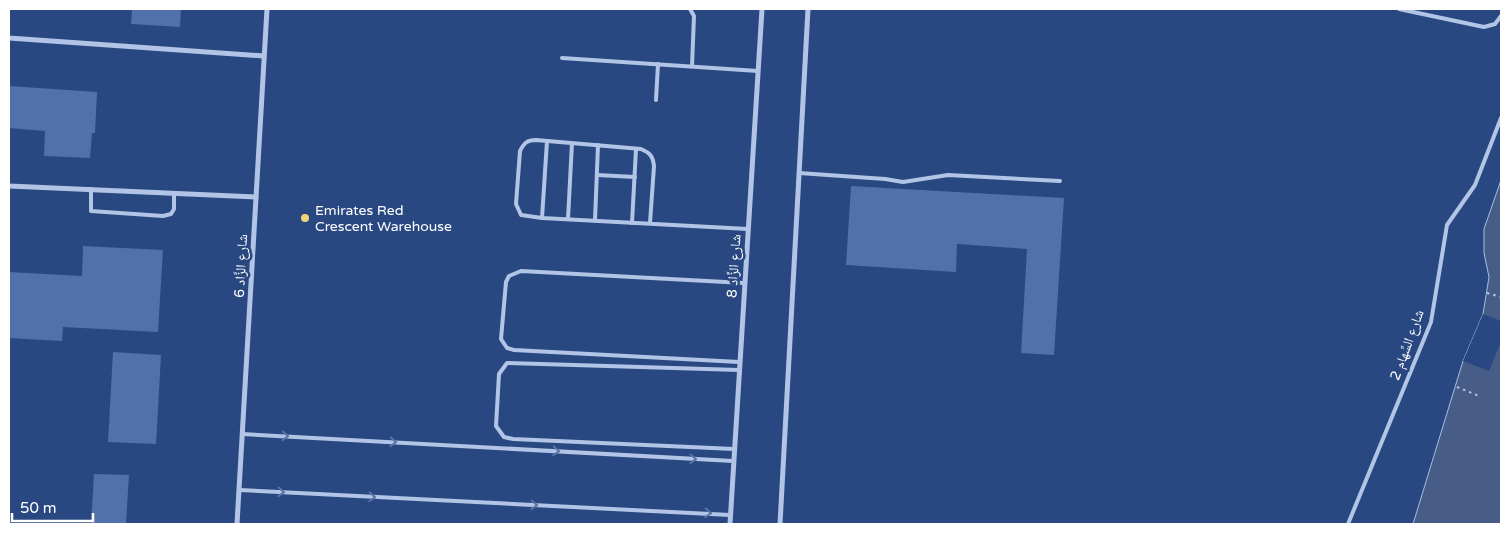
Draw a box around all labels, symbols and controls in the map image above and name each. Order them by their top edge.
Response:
place label: Emirates Red Crescent Warehouse [315,202,452,235]
marker: Emirates Red Crescent Warehouse [299,212,311,224]
street label: شارع الزَّاد 6 [231,234,252,298]
street label: شارع الزَّاد 8 [723,234,746,298]
street label: شارع السِّهام 2 [1386,307,1429,383]
one-way arrow [281,431,289,442]
one-way arrow [390,437,398,448]
one-way arrow [552,446,560,457]
one-way arrow [689,453,697,464]
one-way arrow [277,487,285,498]
scale bar [12,490,94,522]
one-way arrow [368,491,376,502]
text: 50 m [20,499,57,517]
one-way arrow [531,499,539,510]
one-way arrow [704,508,712,519]

